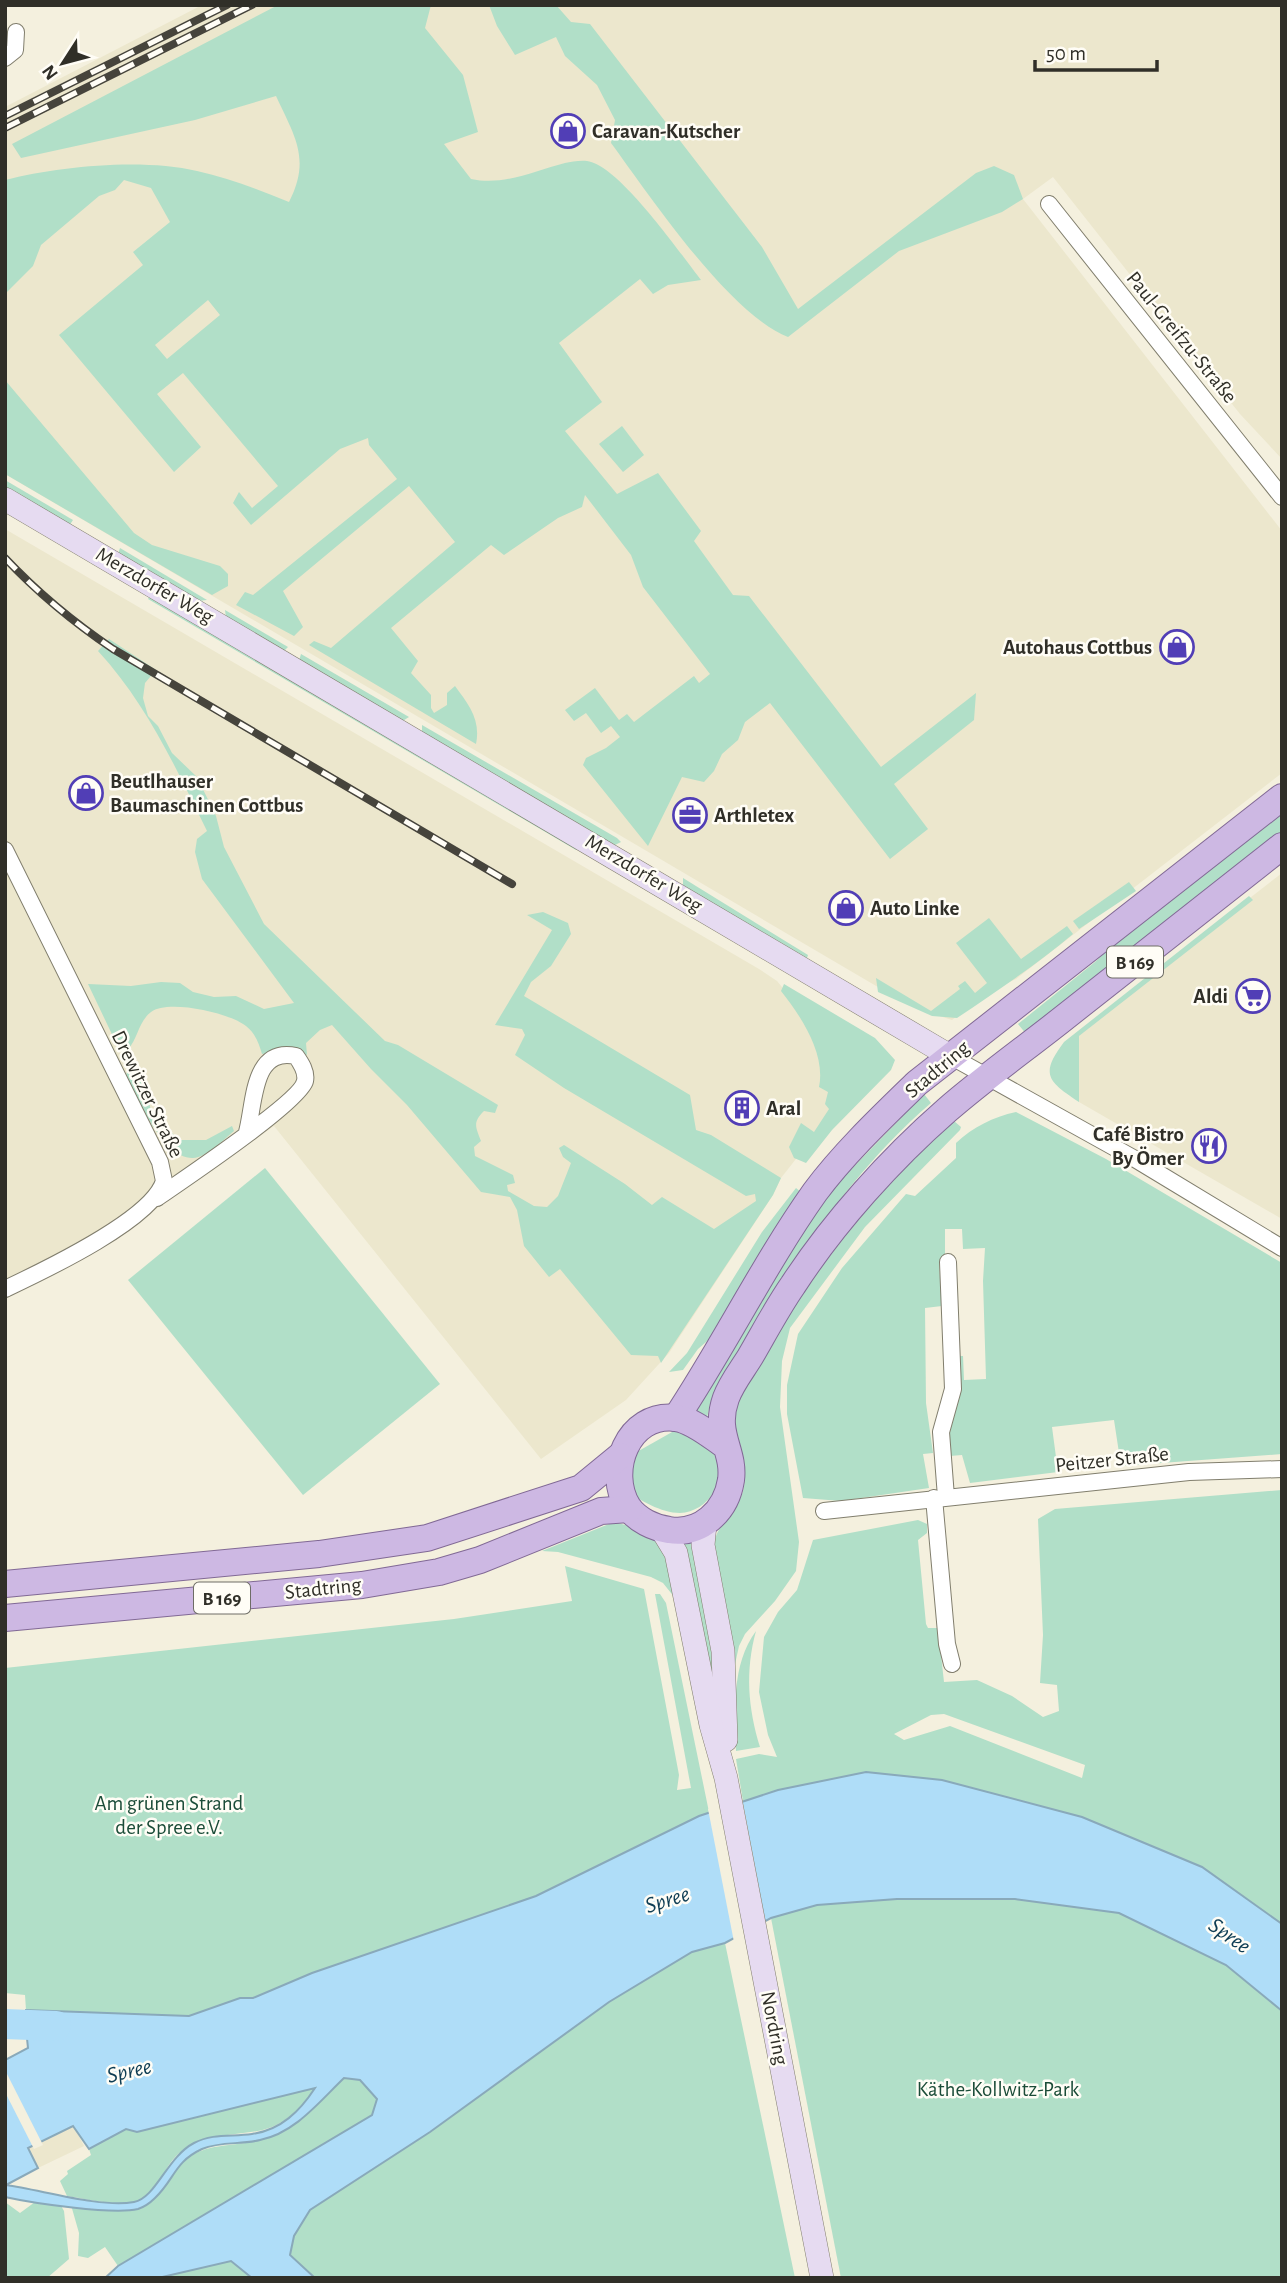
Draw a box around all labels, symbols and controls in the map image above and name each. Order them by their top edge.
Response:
north arrow [28,28,98,98]
scale bar [1035,28,1158,72]
text: 50 m [1046,43,1086,64]
text: N [39,61,62,83]
shop icon: Caravan-Kutscher [549,112,587,150]
place label: Caravan-Kutscher [592,121,741,142]
street label: Paul-Greifzu-Straße [1122,268,1241,407]
street label: Merzdorfer Weg [92,543,218,628]
shop icon: Autohaus Cottbus [1158,628,1196,666]
place label: Autohaus Cottbus [1003,637,1152,658]
place label: Beutlhauser Baumaschinen Cottbus [110,771,303,816]
shop icon: Beutlhauser Baumaschinen Cottbus [67,774,105,812]
office icon: Arthletex [671,796,709,834]
place label: Arthletex [714,805,794,826]
street label: Merzdorfer Weg [582,830,706,917]
shop icon: Auto Linke [827,889,865,927]
place label: Auto Linke [870,898,959,919]
road number: B 169 [1107,946,1163,978]
supermarket icon: Aldi [1234,977,1272,1015]
place label: Aldi [1193,986,1228,1007]
street label: Drewitzer Straße [108,1027,187,1161]
street label: Stadtring [901,1036,974,1102]
building icon: Aral [723,1089,761,1127]
place label: Aral [766,1098,801,1119]
place label: Café Bistro By Ömer [1093,1124,1185,1169]
restaurant icon: Café Bistro By Ömer [1190,1127,1228,1165]
street label: Peitzer Straße [1054,1443,1170,1476]
street label: Stadtring [284,1574,363,1603]
road number: B 169 [194,1582,250,1614]
park label: Am grünen Strand der Spree e.V. [95,1793,244,1838]
water label: Spree [642,1883,693,1918]
water label: Spree [1204,1914,1255,1959]
street label: Nordring [757,1989,792,2067]
water label: Spree [105,2055,154,2088]
park label: Käthe-Kollwitz-Park [917,2079,1080,2100]

